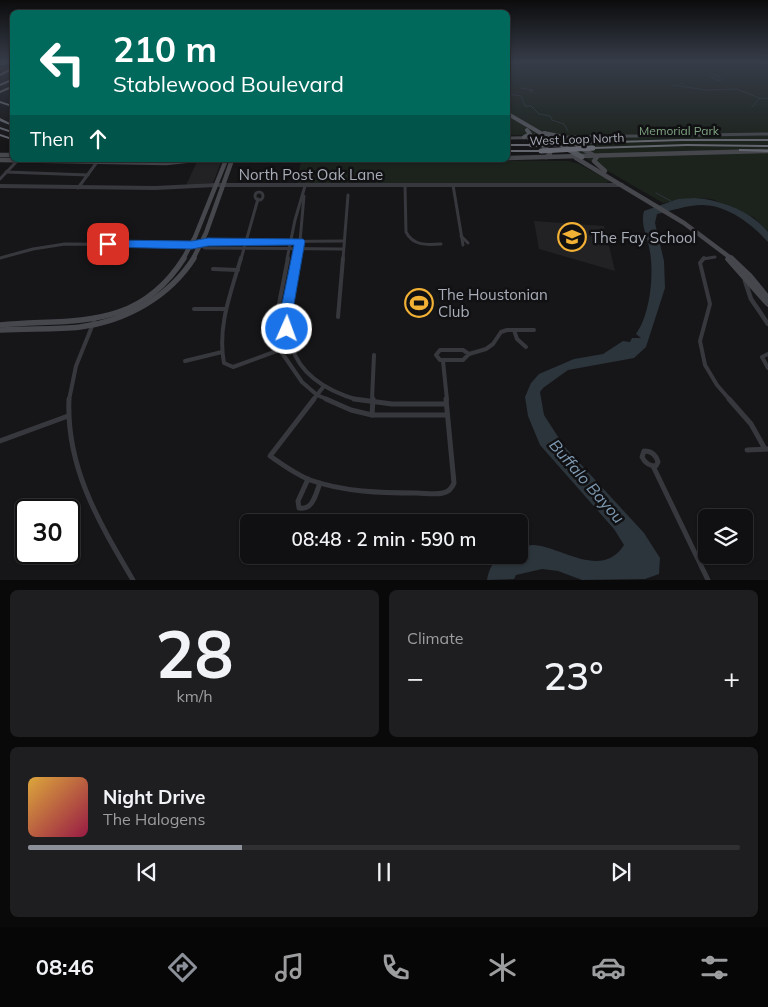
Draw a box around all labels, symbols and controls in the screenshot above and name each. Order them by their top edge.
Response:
text: 210 m [113,27,217,71]
icon: left [30,30,95,95]
text: Stablewood Boulevard [113,70,344,98]
park label: Memorial Park [639,123,720,138]
icon: ahead [84,125,112,153]
text: Then [30,127,74,151]
street label: West Loop North [529,130,625,148]
street label: North Post Oak Lane [239,165,383,184]
school or university icon: The Fay School [557,222,587,252]
pin [87,223,129,265]
place label: The Fay School [591,228,696,247]
icon: arrive [94,230,122,258]
place label: The Houstonian Club [438,285,548,321]
sports icon: The Houstonian Club [404,288,434,318]
position arrow [260,302,312,354]
water label: Buffalo Bayou [545,435,629,527]
speed limit sign: 30 [15,499,80,564]
map controls [698,509,753,564]
button: layers [698,509,753,564]
text: 08:48 · 2 min · 590 m [291,527,477,551]
text: 28 [155,613,234,694]
text: Climate [407,628,463,648]
text: 23° [544,652,603,700]
text: − [407,660,424,695]
text: + [723,660,740,695]
text: km/h [176,686,213,706]
text: Night Drive [103,785,205,809]
text: The Halogens [103,809,205,829]
icon: previous [133,858,161,886]
icon: pause [370,858,398,886]
icon: next [607,858,635,886]
icon: directions [165,950,200,985]
icon: music [272,950,307,985]
icon: phone [378,950,413,985]
icon: climate [485,950,520,985]
icon: car [591,950,626,985]
icon: filters [697,950,732,985]
text: 08:46 [36,953,94,981]

